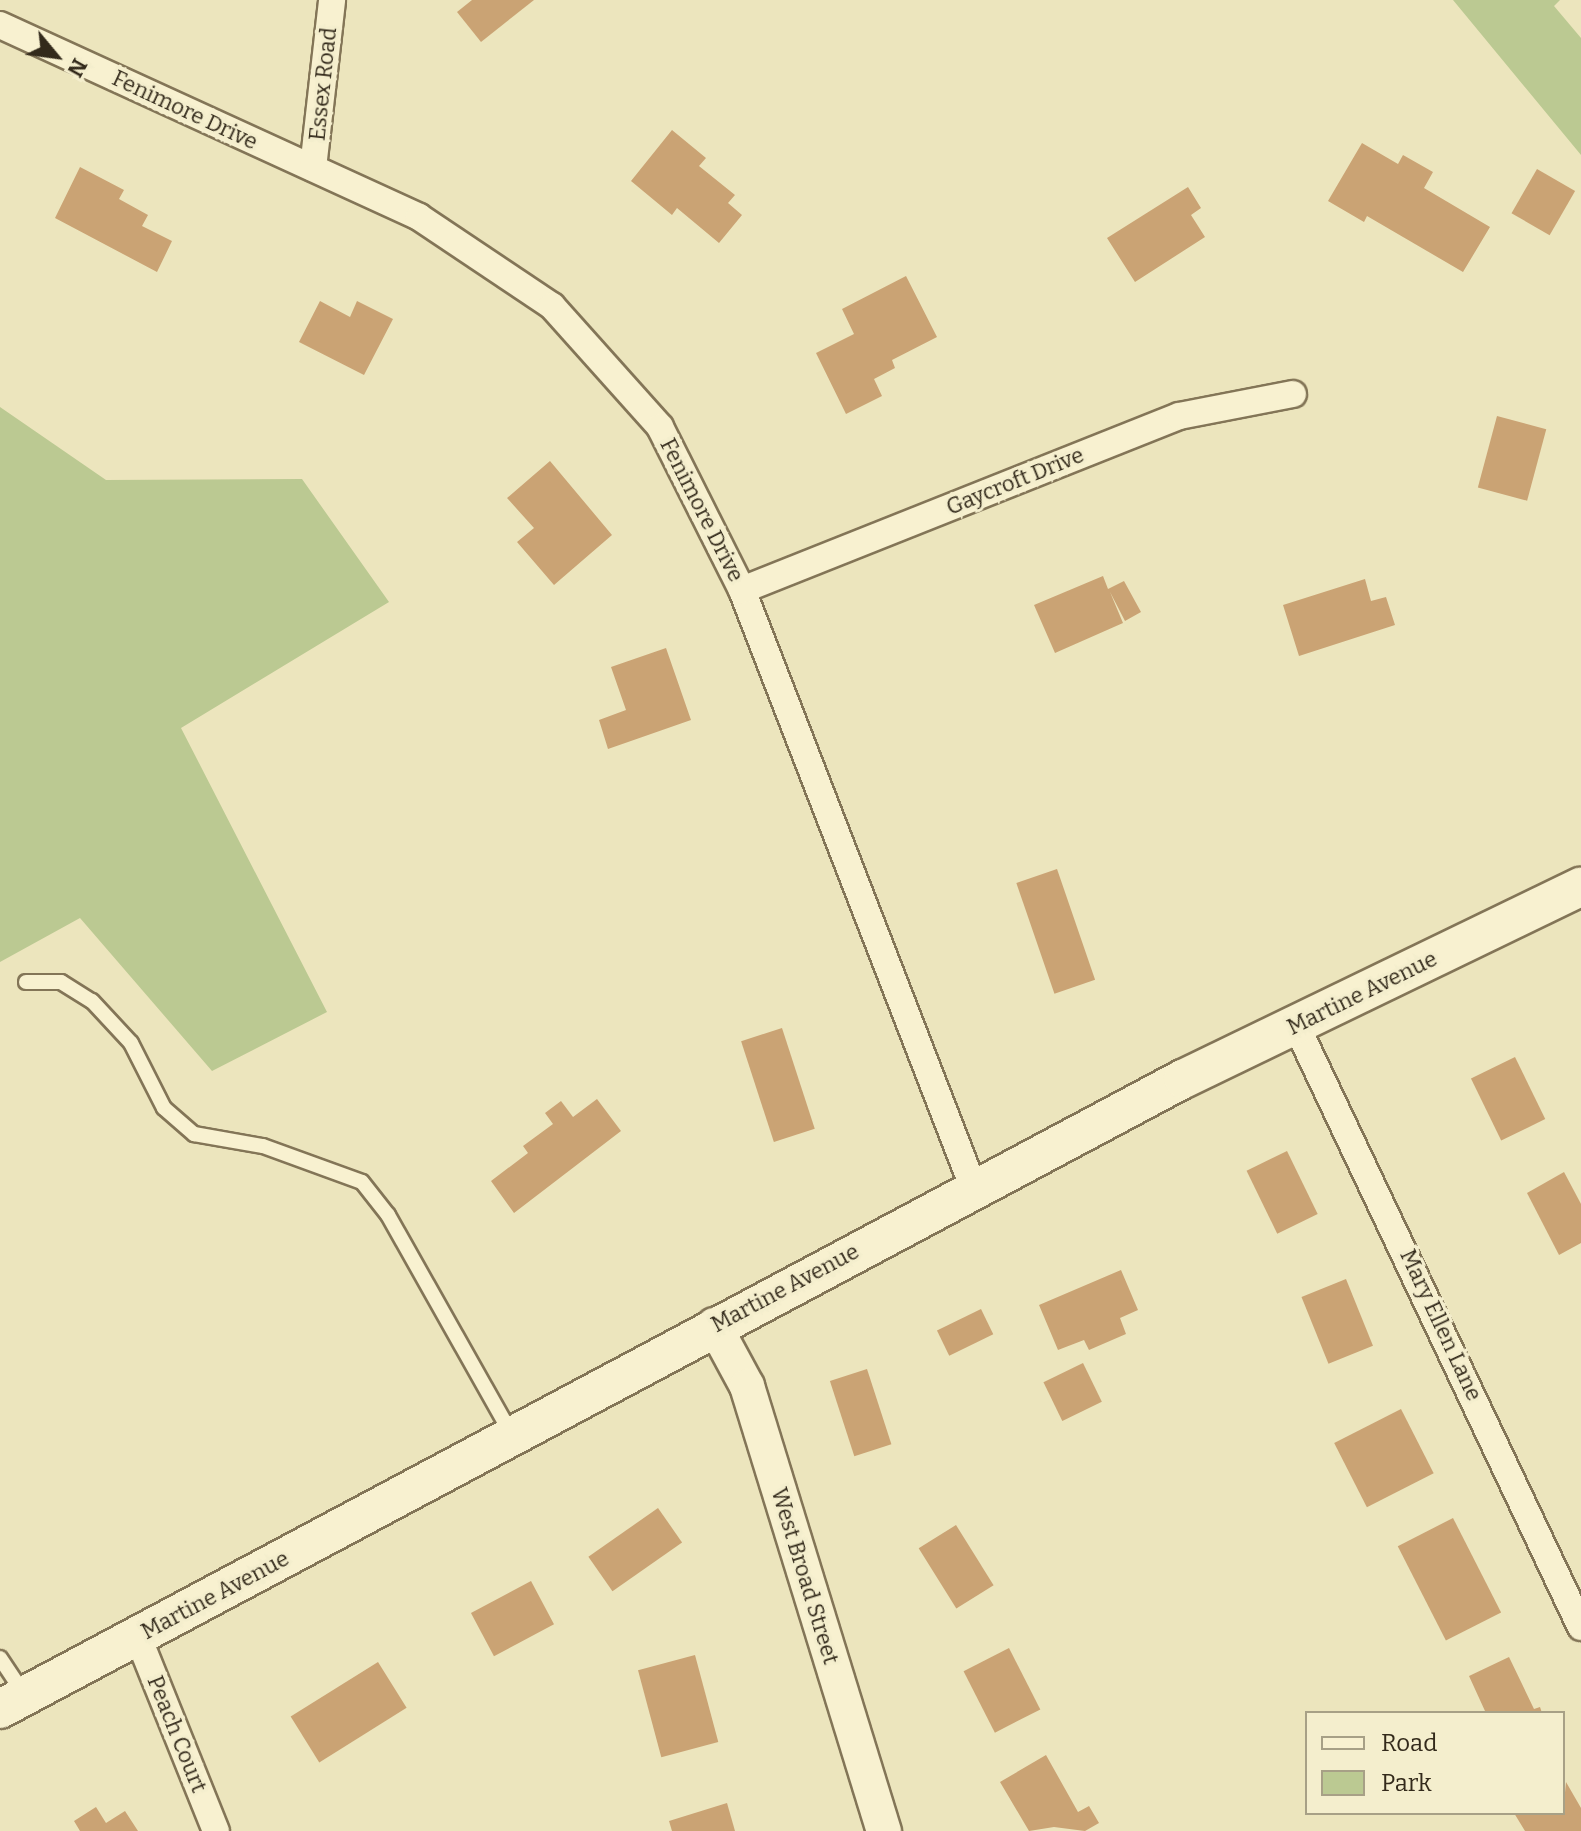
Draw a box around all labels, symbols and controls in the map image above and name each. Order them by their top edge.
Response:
north arrow [16,16,96,96]
street label: Essex Road [304,26,342,142]
text: N [62,54,93,82]
street label: Fenimore Drive [108,65,262,155]
street label: Fenimore Drive [655,434,749,586]
street label: Gaycroft Drive [942,441,1088,521]
street label: Martine Avenue [1283,945,1441,1041]
street label: Martine Avenue [707,1238,863,1338]
street label: Mary Ellen Lane [1394,1245,1488,1405]
street label: West Broad Street [766,1485,844,1667]
street label: Martine Avenue [137,1545,293,1645]
street label: Peach Court [142,1672,212,1796]
legend [1305,1711,1565,1815]
text: Road [1381,1729,1437,1757]
text: Park [1381,1769,1432,1797]

